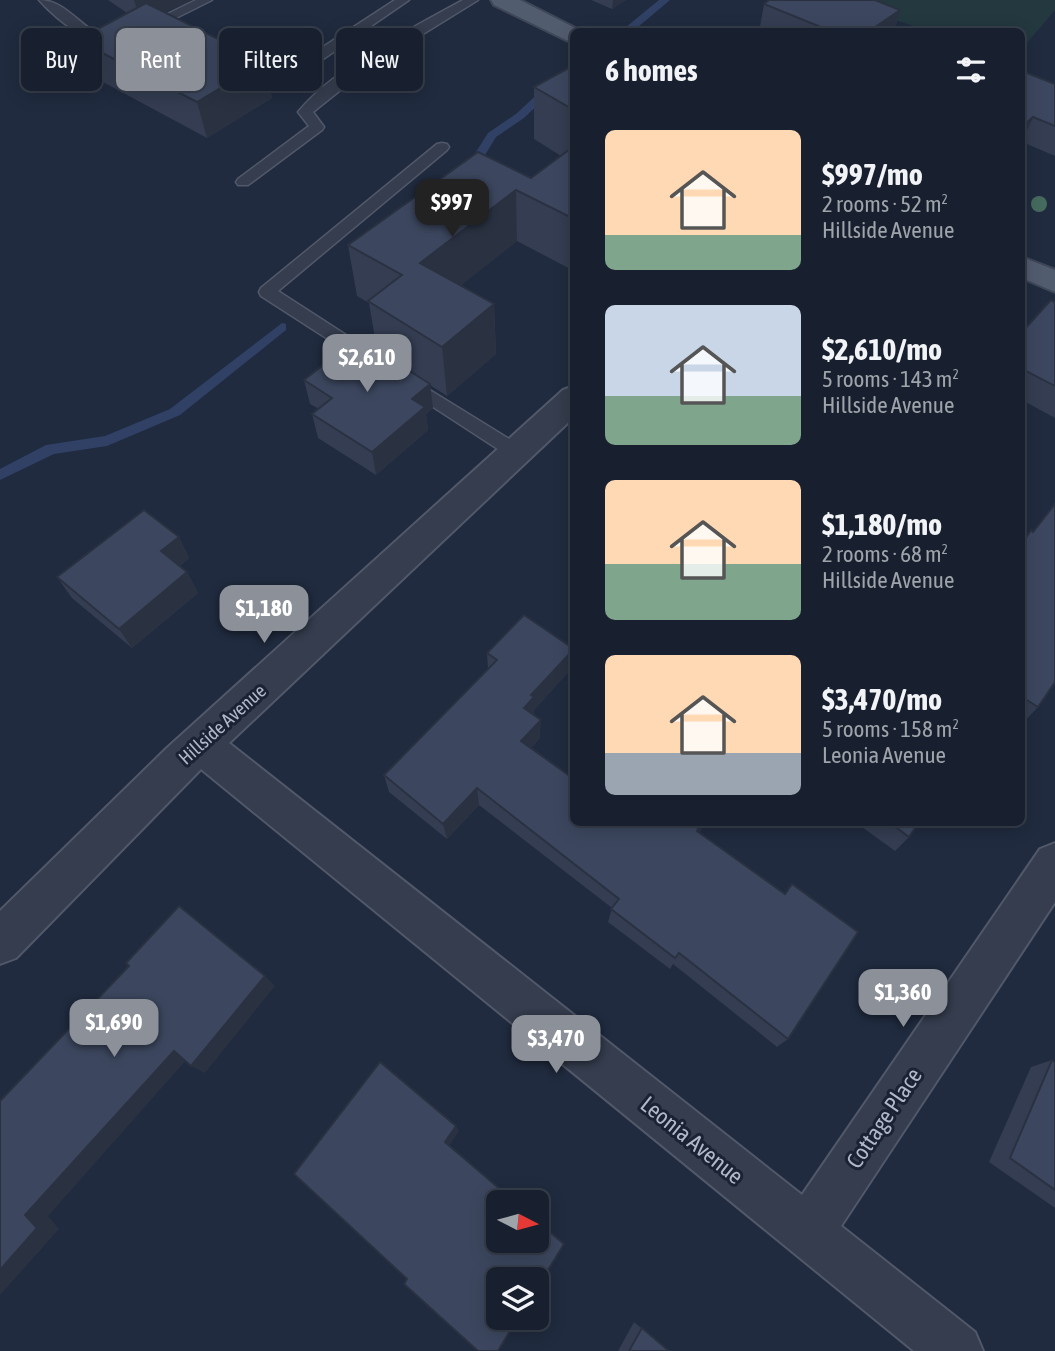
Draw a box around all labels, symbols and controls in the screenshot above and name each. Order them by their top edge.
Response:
chip: Buy [21,28,102,91]
chip: Rent [116,28,205,91]
chip: Filters [219,28,322,91]
chip: New [336,28,423,91]
icon: filters [952,51,990,89]
text: 6 homes [605,53,698,87]
text: $997/mo [822,157,923,191]
icon: home [661,158,745,242]
pin: $997 [411,180,493,239]
text: $997 [431,189,473,215]
text: 2 rooms · 52 m² [822,191,948,217]
text: Hillside Avenue [822,217,954,243]
text: $2,610/mo [822,332,942,366]
icon: home [661,333,745,417]
pin: $2,610 [310,334,424,394]
text: $2,610 [339,344,396,370]
text: 5 rooms · 143 m² [822,366,959,392]
text: Hillside Avenue [822,392,954,418]
text: $1,180/mo [822,507,942,541]
icon: home [661,508,745,592]
text: 2 rooms · 68 m² [822,541,948,567]
text: Hillside Avenue [822,567,954,593]
pin: $1,180 [207,586,321,645]
text: $1,180 [236,595,293,621]
street label: Hillside Avenue [174,679,270,769]
text: $3,470/mo [822,682,942,716]
icon: home [661,683,745,767]
text: 5 rooms · 158 m² [822,716,959,742]
text: Leonia Avenue [822,742,946,768]
pin: $1,360 [846,970,960,1029]
text: $1,360 [875,979,932,1005]
pin: $1,690 [57,1000,171,1059]
text: $1,690 [86,1009,143,1035]
pin: $3,470 [499,1016,613,1075]
text: $3,470 [528,1025,585,1051]
street label: Cottage Place [841,1063,927,1173]
street label: Leonia Avenue [636,1091,748,1189]
north arrow [486,1190,550,1253]
map controls [486,1190,549,1330]
button: layers [486,1267,549,1330]

